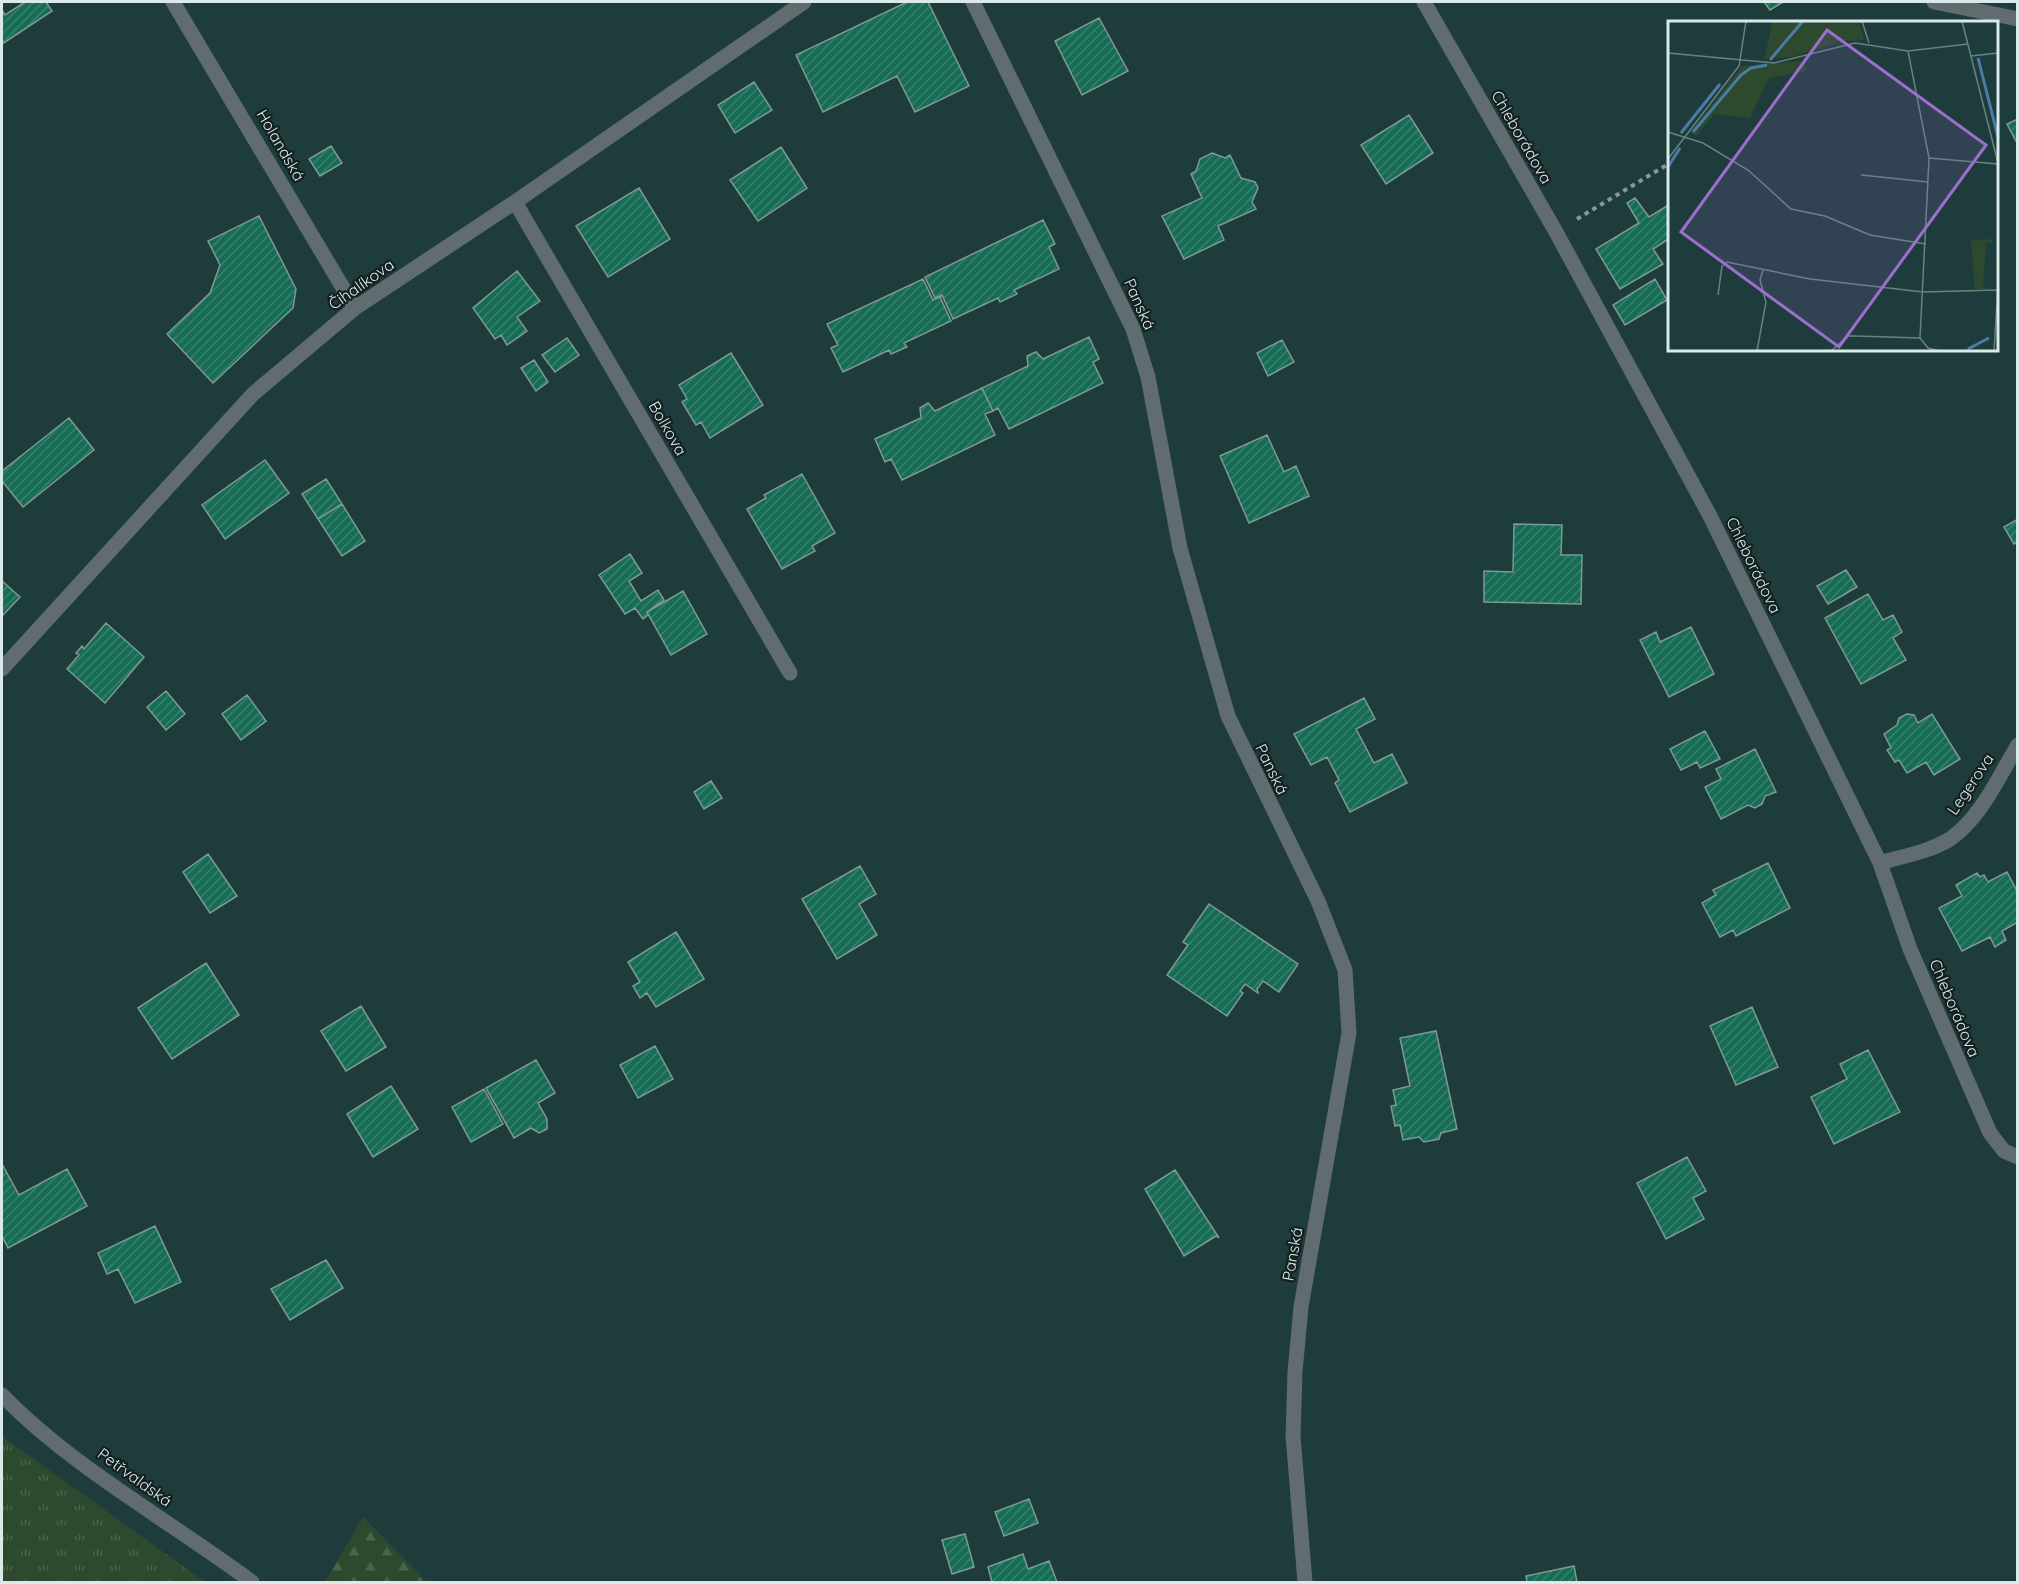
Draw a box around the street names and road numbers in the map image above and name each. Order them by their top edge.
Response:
street label: Chleborádova [1487,87,1557,187]
street label: Holandská [253,106,309,184]
street label: Čihalíkova [324,254,398,314]
street label: Panská [1120,275,1160,333]
street label: Bolkova [644,397,692,459]
street label: Chleborádova [1722,514,1786,616]
street label: Panská [1251,740,1293,798]
street label: Legerova [1942,750,1998,818]
street label: Chleborádova [1925,956,1985,1060]
street label: Panská [1277,1226,1307,1282]
street label: Petřvaldská [94,1443,176,1511]

